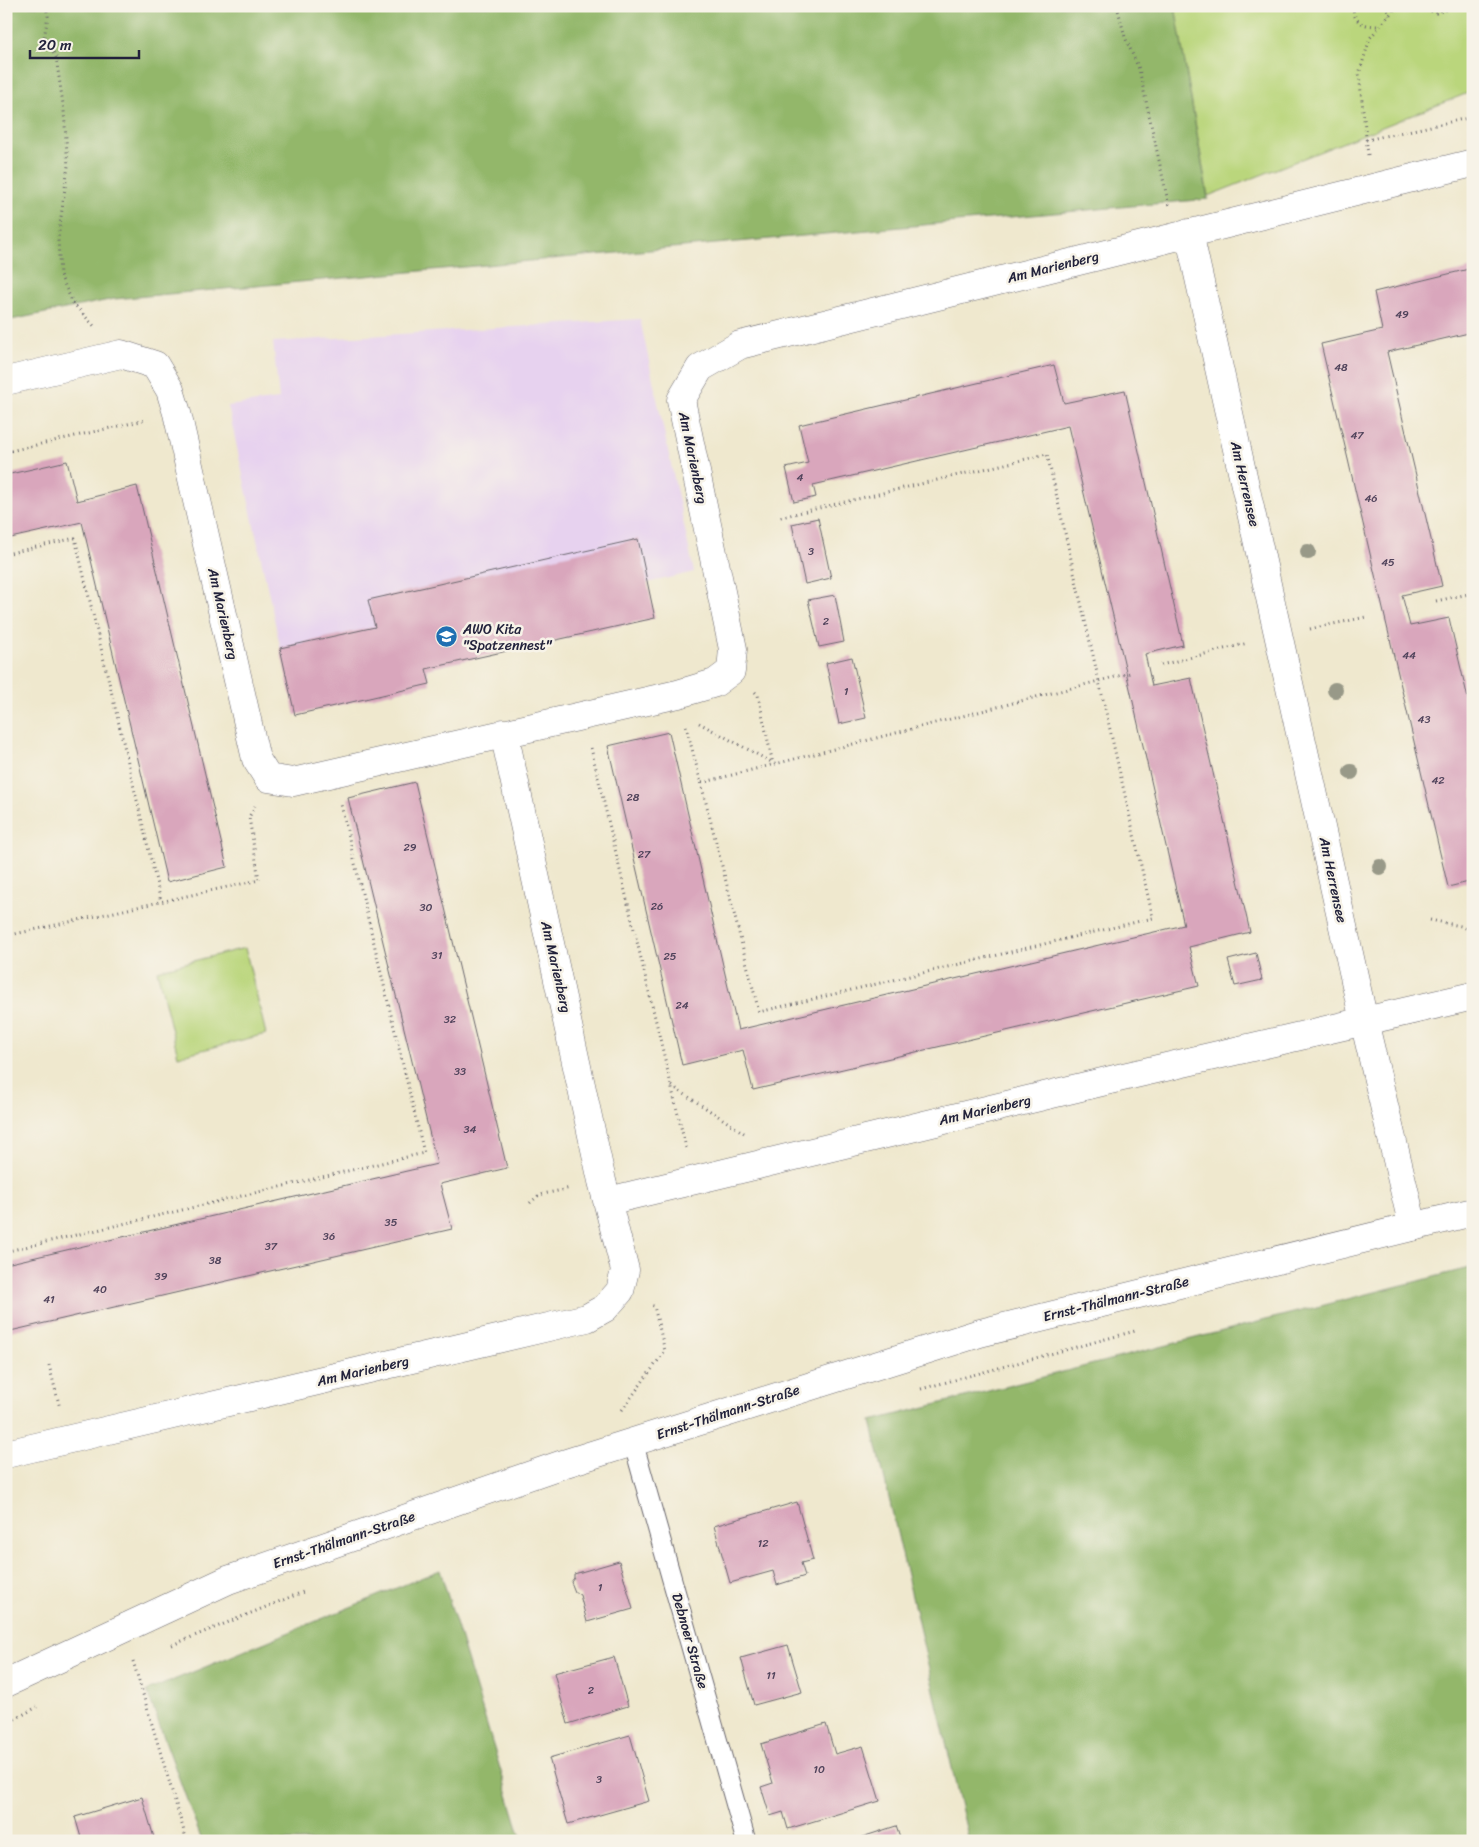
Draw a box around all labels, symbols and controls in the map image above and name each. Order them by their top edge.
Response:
scale bar [30,28,139,60]
text: 20 m [38,32,72,58]
street label: Am Marienberg [1004,244,1101,291]
house number: 49 [1395,305,1409,324]
house number: 48 [1334,358,1348,377]
street label: Am Marienberg [671,409,715,506]
house number: 47 [1350,426,1364,445]
street label: Am Herrensee [1223,438,1267,529]
house number: 4 [797,468,804,487]
house number: 46 [1364,489,1378,508]
house number: 3 [808,542,814,561]
house number: 45 [1381,553,1395,572]
street label: Am Marienberg [200,565,246,662]
house number: 2 [823,612,830,631]
place label: AWO Kita "Spatzennest" [462,617,553,658]
school or university icon: AWO Kita "Spatzennest" [435,625,459,649]
house number: 44 [1402,646,1416,665]
house number: 1 [844,682,849,701]
house number: 43 [1418,710,1430,729]
house number: 42 [1431,771,1445,790]
house number: 28 [627,788,640,807]
street label: Am Herrensee [1311,834,1354,925]
house number: 29 [403,838,417,857]
house number: 27 [638,845,651,864]
house number: 26 [651,897,663,916]
house number: 30 [420,898,433,917]
street label: Am Marienberg [533,918,579,1015]
house number: 31 [432,946,443,965]
house number: 25 [663,947,677,966]
house number: 24 [675,996,689,1015]
house number: 32 [444,1010,457,1029]
house number: 33 [454,1062,466,1081]
street label: Am Marienberg [936,1087,1033,1133]
house number: 34 [464,1120,477,1139]
house number: 35 [385,1213,398,1232]
house number: 36 [323,1227,335,1246]
house number: 37 [265,1237,278,1256]
house number: 38 [209,1251,222,1270]
house number: 39 [155,1267,168,1286]
street label: Ernst-Thälmann-Straße [1040,1269,1192,1329]
house number: 40 [93,1280,107,1299]
house number: 41 [43,1290,55,1309]
street label: Am Marienberg [314,1348,411,1394]
street label: Ernst-Thälmann-Straße [653,1377,803,1447]
street label: Ernst-Thälmann-Straße [269,1504,419,1576]
house number: 12 [757,1534,769,1553]
house number: 1 [598,1578,603,1597]
street label: Debnoer Straße [664,1590,716,1692]
house number: 11 [766,1666,776,1685]
house number: 2 [588,1681,595,1700]
house number: 10 [813,1760,825,1779]
house number: 3 [596,1770,602,1789]

